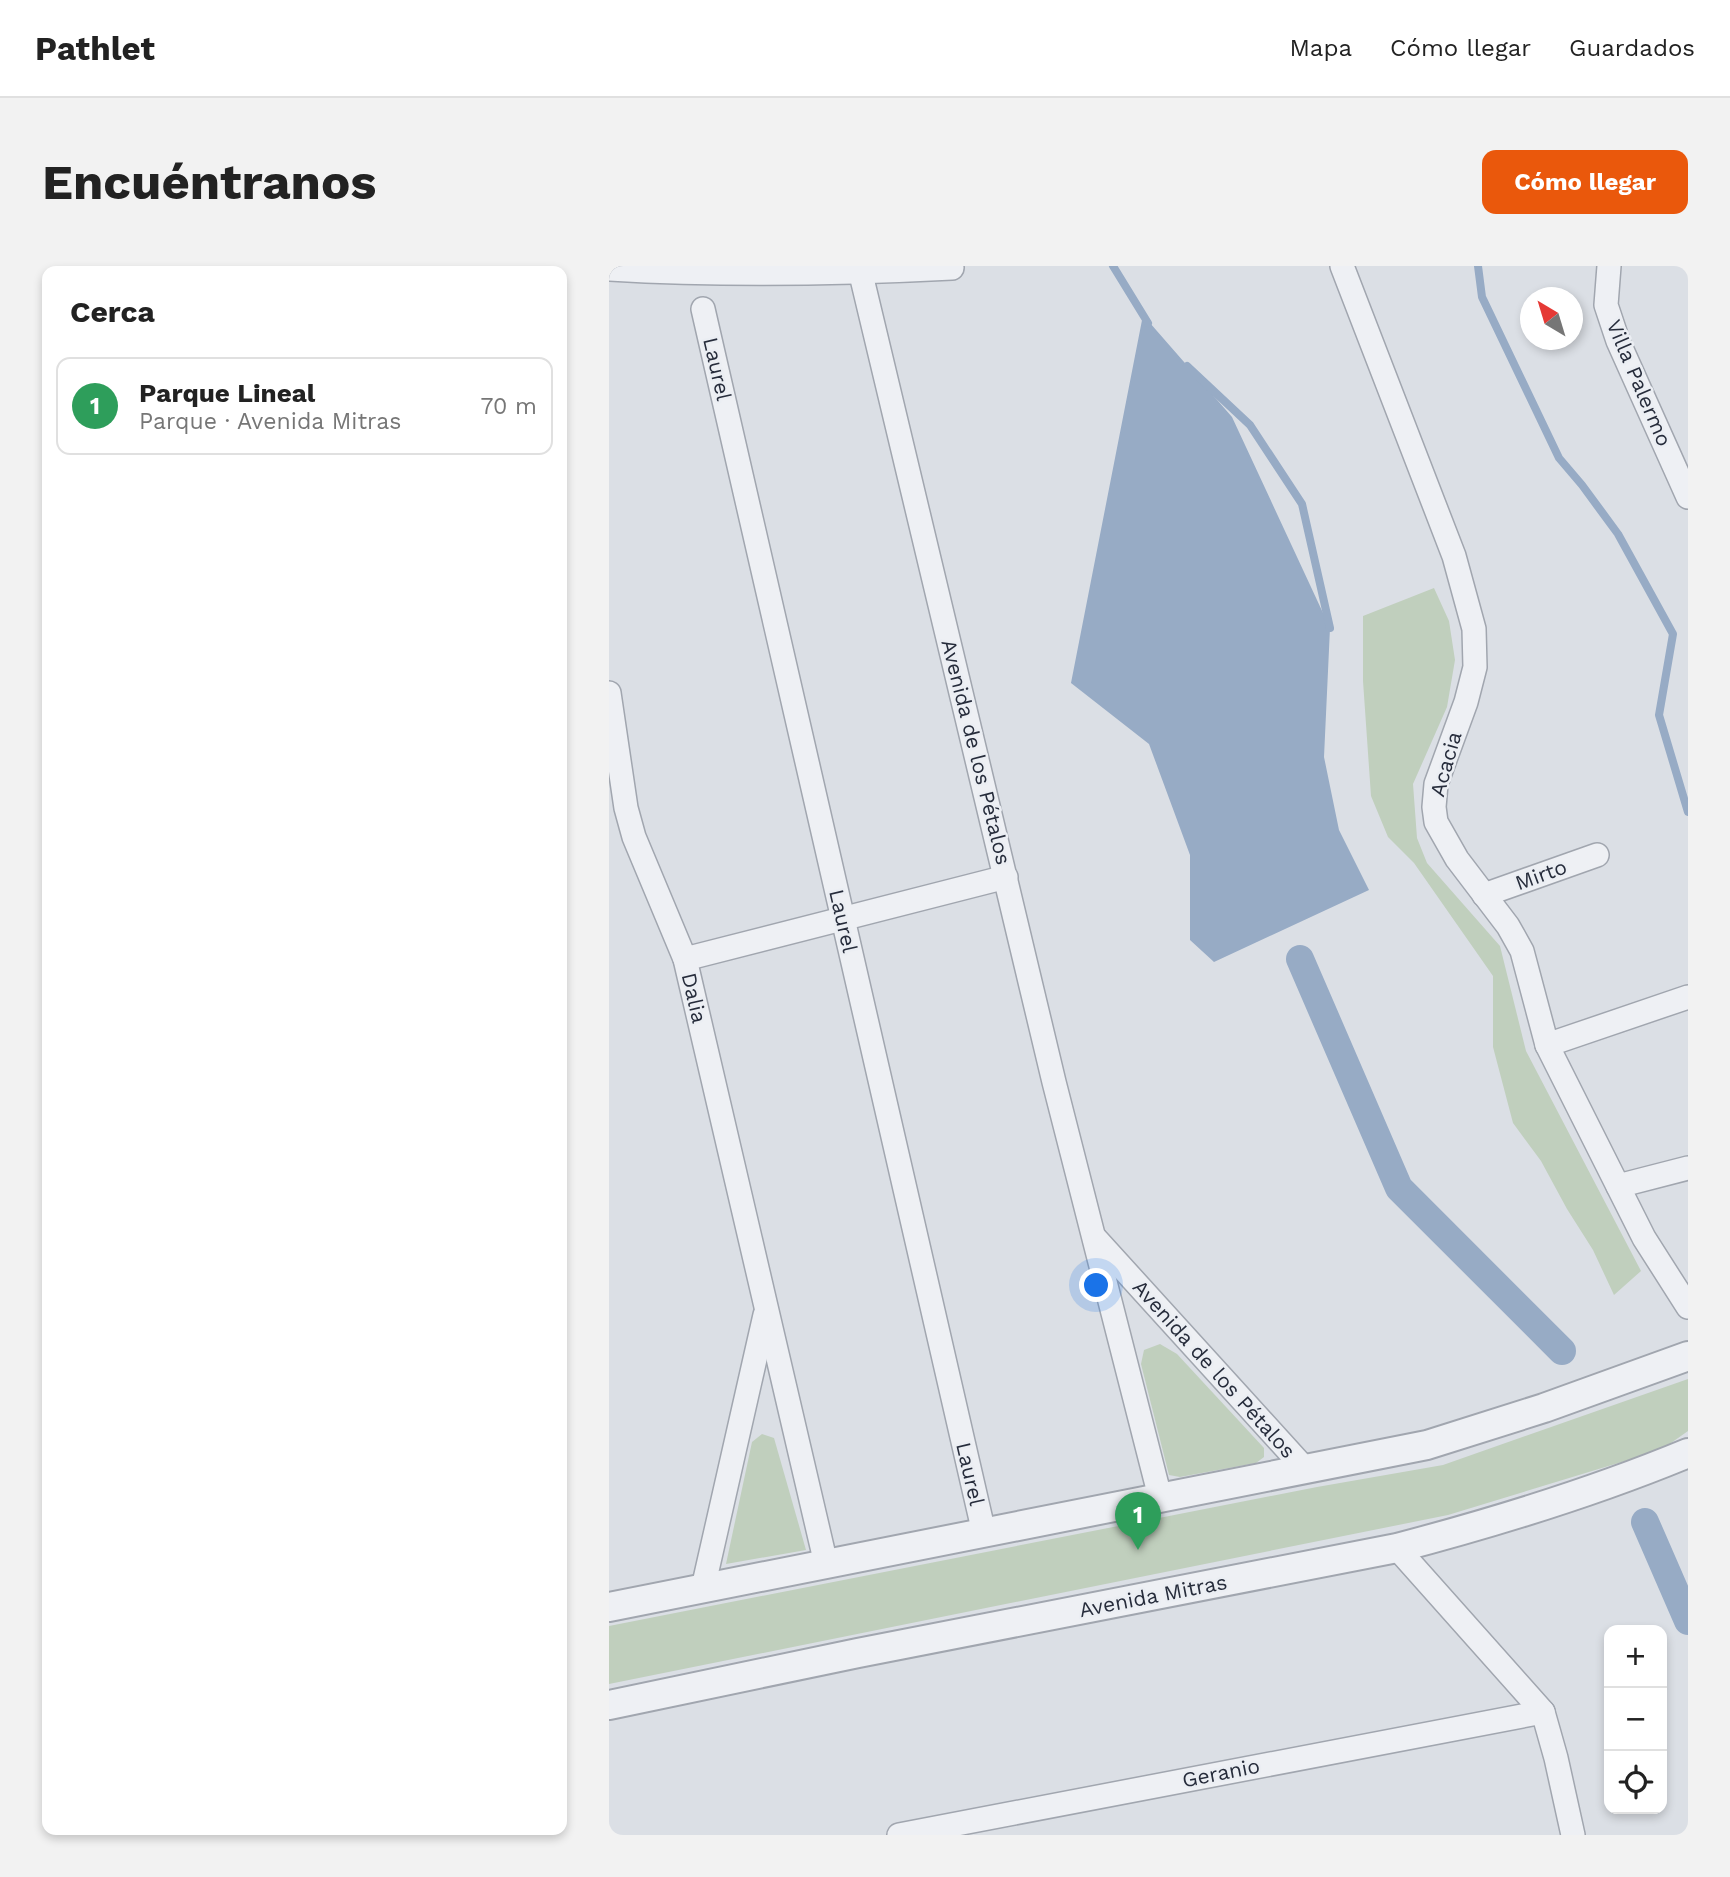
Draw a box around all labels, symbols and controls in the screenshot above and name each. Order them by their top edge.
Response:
text: Pathlet [35,29,155,68]
text: Mapa [1290,34,1352,62]
text: Cómo llegar [1390,34,1531,62]
text: Guardados [1569,34,1695,62]
button: Cómo llegar [1482,150,1688,214]
text: Encuéntranos [42,153,376,211]
north arrow [1520,287,1583,350]
text: Cerca [70,294,155,329]
street label: Villa Palermo [1602,316,1677,450]
street label: Laurel [698,335,737,404]
text: Parque Lineal [139,378,315,408]
text: 1 [90,393,100,420]
text: 70 m [480,393,537,420]
text: Parque · Avenida Mitras [139,408,401,435]
street label: Avenida de los Pétalos [936,637,1017,867]
street label: Acacia [1424,728,1467,799]
street label: Mirto [1512,854,1570,895]
street label: Laurel [824,887,863,956]
street label: Dalia [677,970,712,1026]
your location [1079,1268,1113,1302]
street label: Avenida de los Pétalos [1128,1274,1301,1463]
street label: Laurel [951,1440,990,1509]
pin: 1 [1115,1492,1161,1550]
street label: Avenida Mitras [1077,1569,1229,1622]
map controls [1604,1625,1667,1814]
button: + [1604,1625,1667,1688]
button: − [1604,1688,1667,1751]
button: locate [1604,1751,1667,1814]
street label: Geranio [1180,1753,1262,1792]

